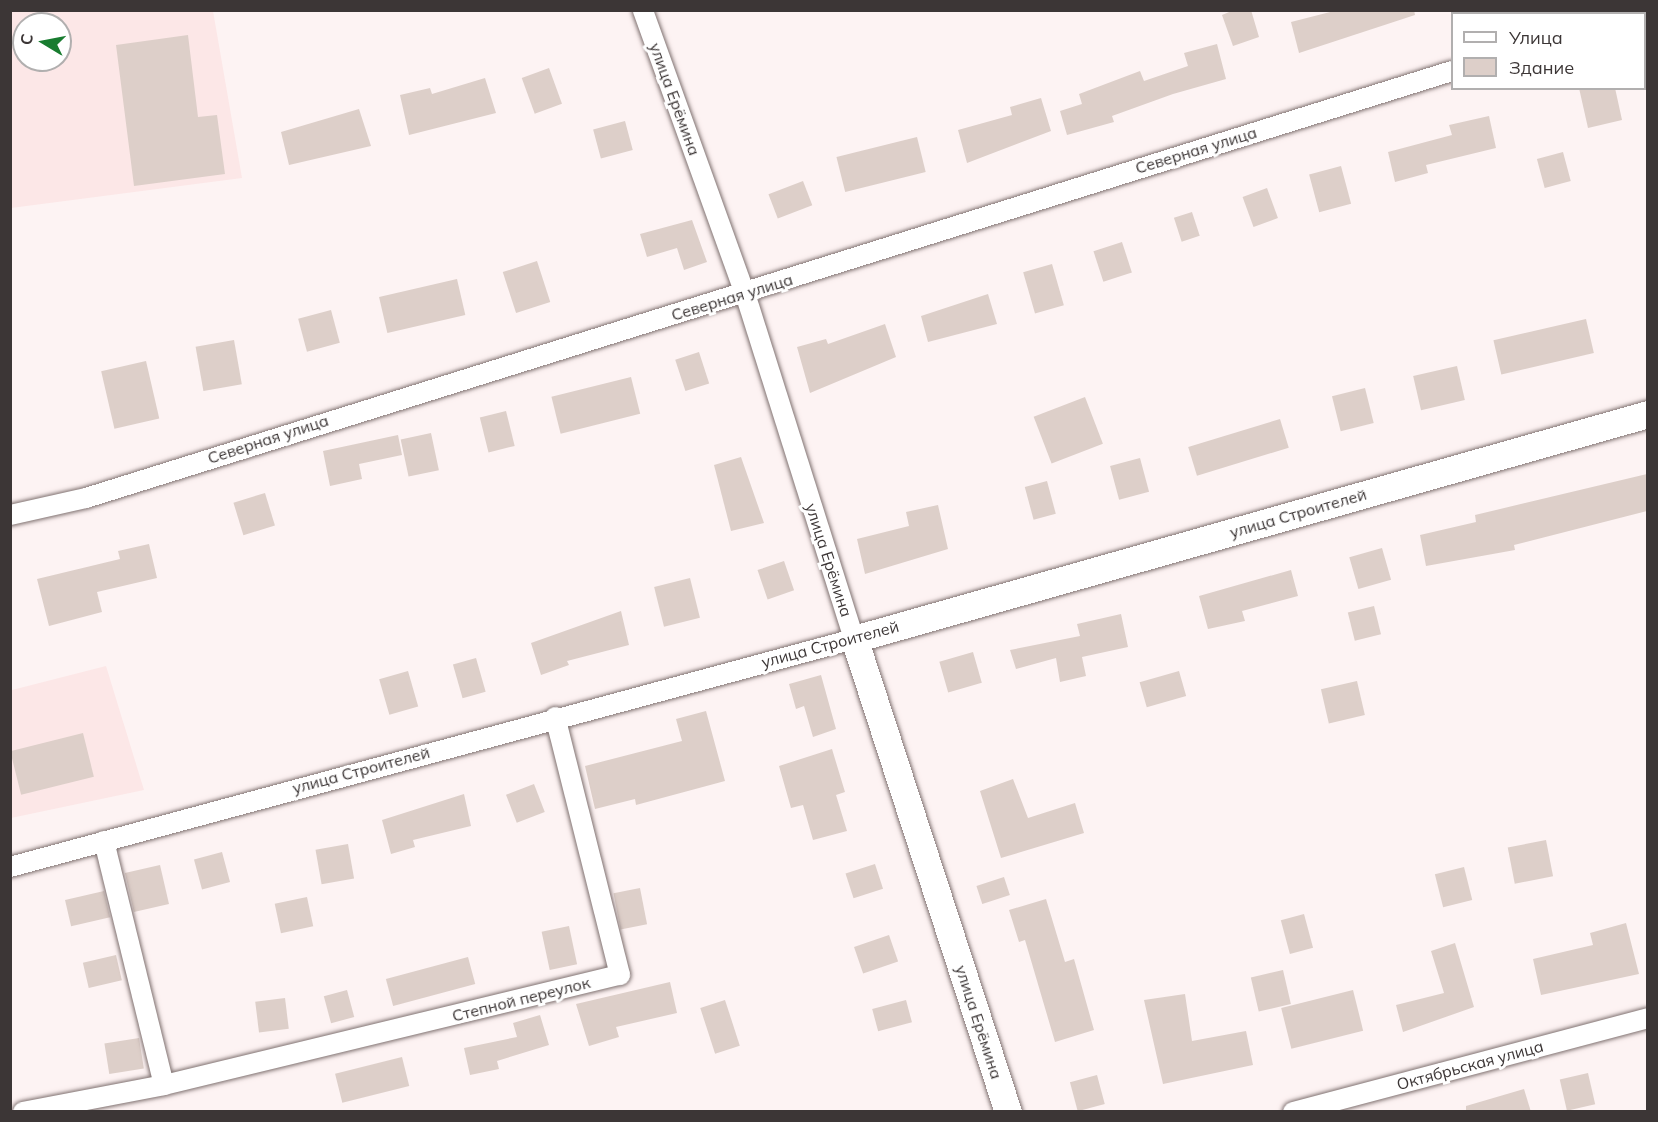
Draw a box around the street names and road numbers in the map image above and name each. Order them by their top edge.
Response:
street label: улица Ерёмина [646,40,704,158]
street label: Северная улица [1133,122,1259,178]
street label: Северная улица [669,269,795,325]
street label: Северная улица [205,410,331,468]
street label: улица Строителей [1227,484,1369,542]
street label: улица Ерёмина [802,501,856,619]
street label: улица Строителей [759,616,901,672]
street label: улица Строителей [290,742,432,798]
street label: улица Ерёмина [952,963,1006,1081]
street label: Степной переулок [450,973,592,1025]
street label: Октябрьская улица [1395,1036,1545,1094]

